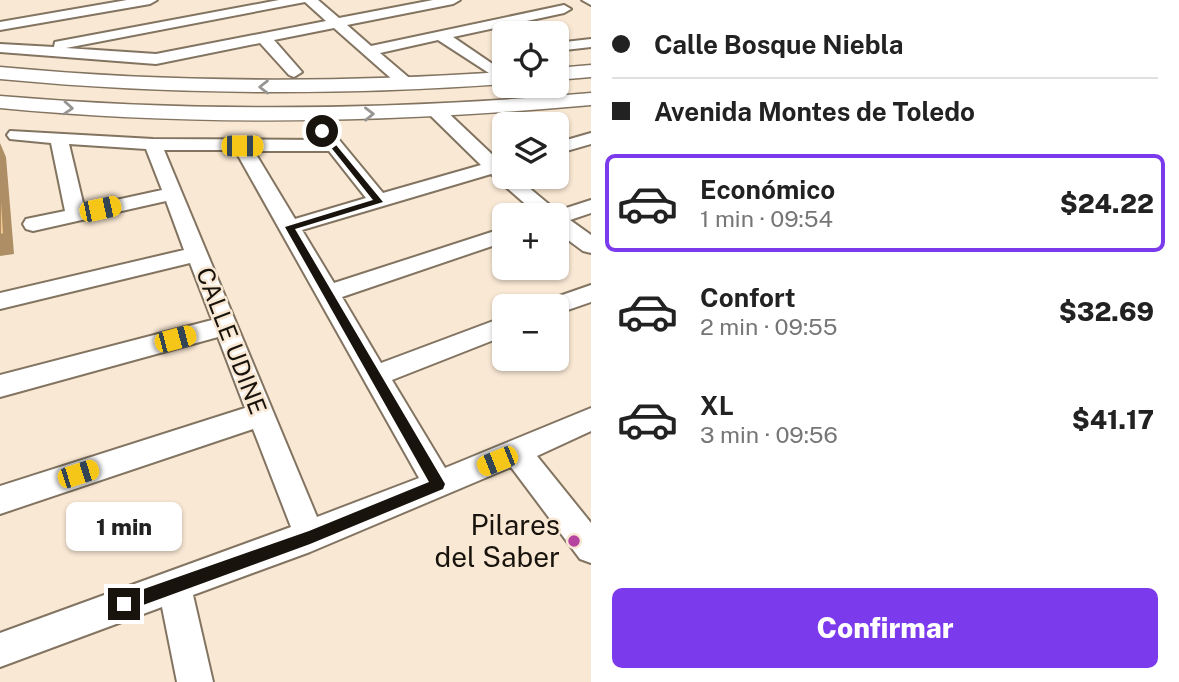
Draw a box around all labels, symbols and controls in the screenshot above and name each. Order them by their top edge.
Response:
map controls [492,21,569,371]
button: locate [492,21,569,98]
text: Calle Bosque Niebla [654,29,904,60]
one-way arrow [259,79,269,95]
text: Avenida Montes de Toledo [654,96,975,127]
one-way arrow [63,100,74,115]
one-way arrow [364,106,375,122]
button: layers [492,112,569,189]
route start [306,115,338,147]
car [222,136,264,157]
icon: car [616,172,679,235]
text: Económico [700,174,835,205]
text: $24.22 [1060,188,1154,219]
car [78,194,123,224]
button: + [492,203,569,280]
text: 1 min · 09:54 [700,205,833,232]
street label: CALLE UDINE [191,263,273,418]
icon: car [616,280,679,343]
text: Confort [700,282,796,313]
button: − [492,294,569,371]
text: $32.69 [1059,296,1154,327]
text: 2 min · 09:55 [700,313,838,340]
car [152,323,199,355]
icon: car [616,388,679,451]
text: XL [700,390,734,421]
text: $41.17 [1072,404,1154,435]
text: 3 min · 09:56 [700,421,838,448]
car [474,443,521,479]
car [55,458,102,490]
callout: 1 min [66,503,182,552]
place label: Pilares del Saber [434,508,560,573]
text: 1 min [96,513,152,540]
marker: Pilares del Saber [566,533,582,549]
route end [108,588,140,620]
button: Confirmar [612,588,1158,668]

